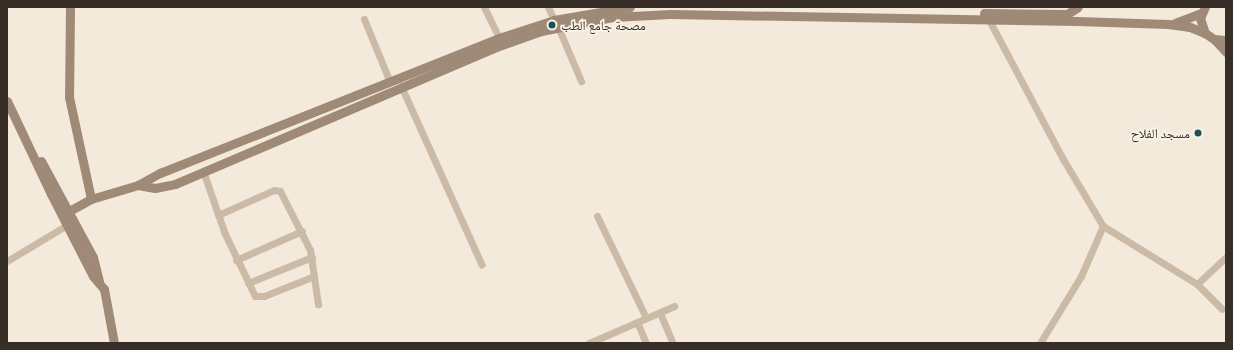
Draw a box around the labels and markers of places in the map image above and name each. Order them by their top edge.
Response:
place label: مصحة جامع الطب [561,17,646,33]
marker: مصحة جامع الطب [546,19,558,31]
place label: مسجد الفلاح [1131,125,1190,141]
marker: مسجد الفلاح [1193,128,1203,138]

